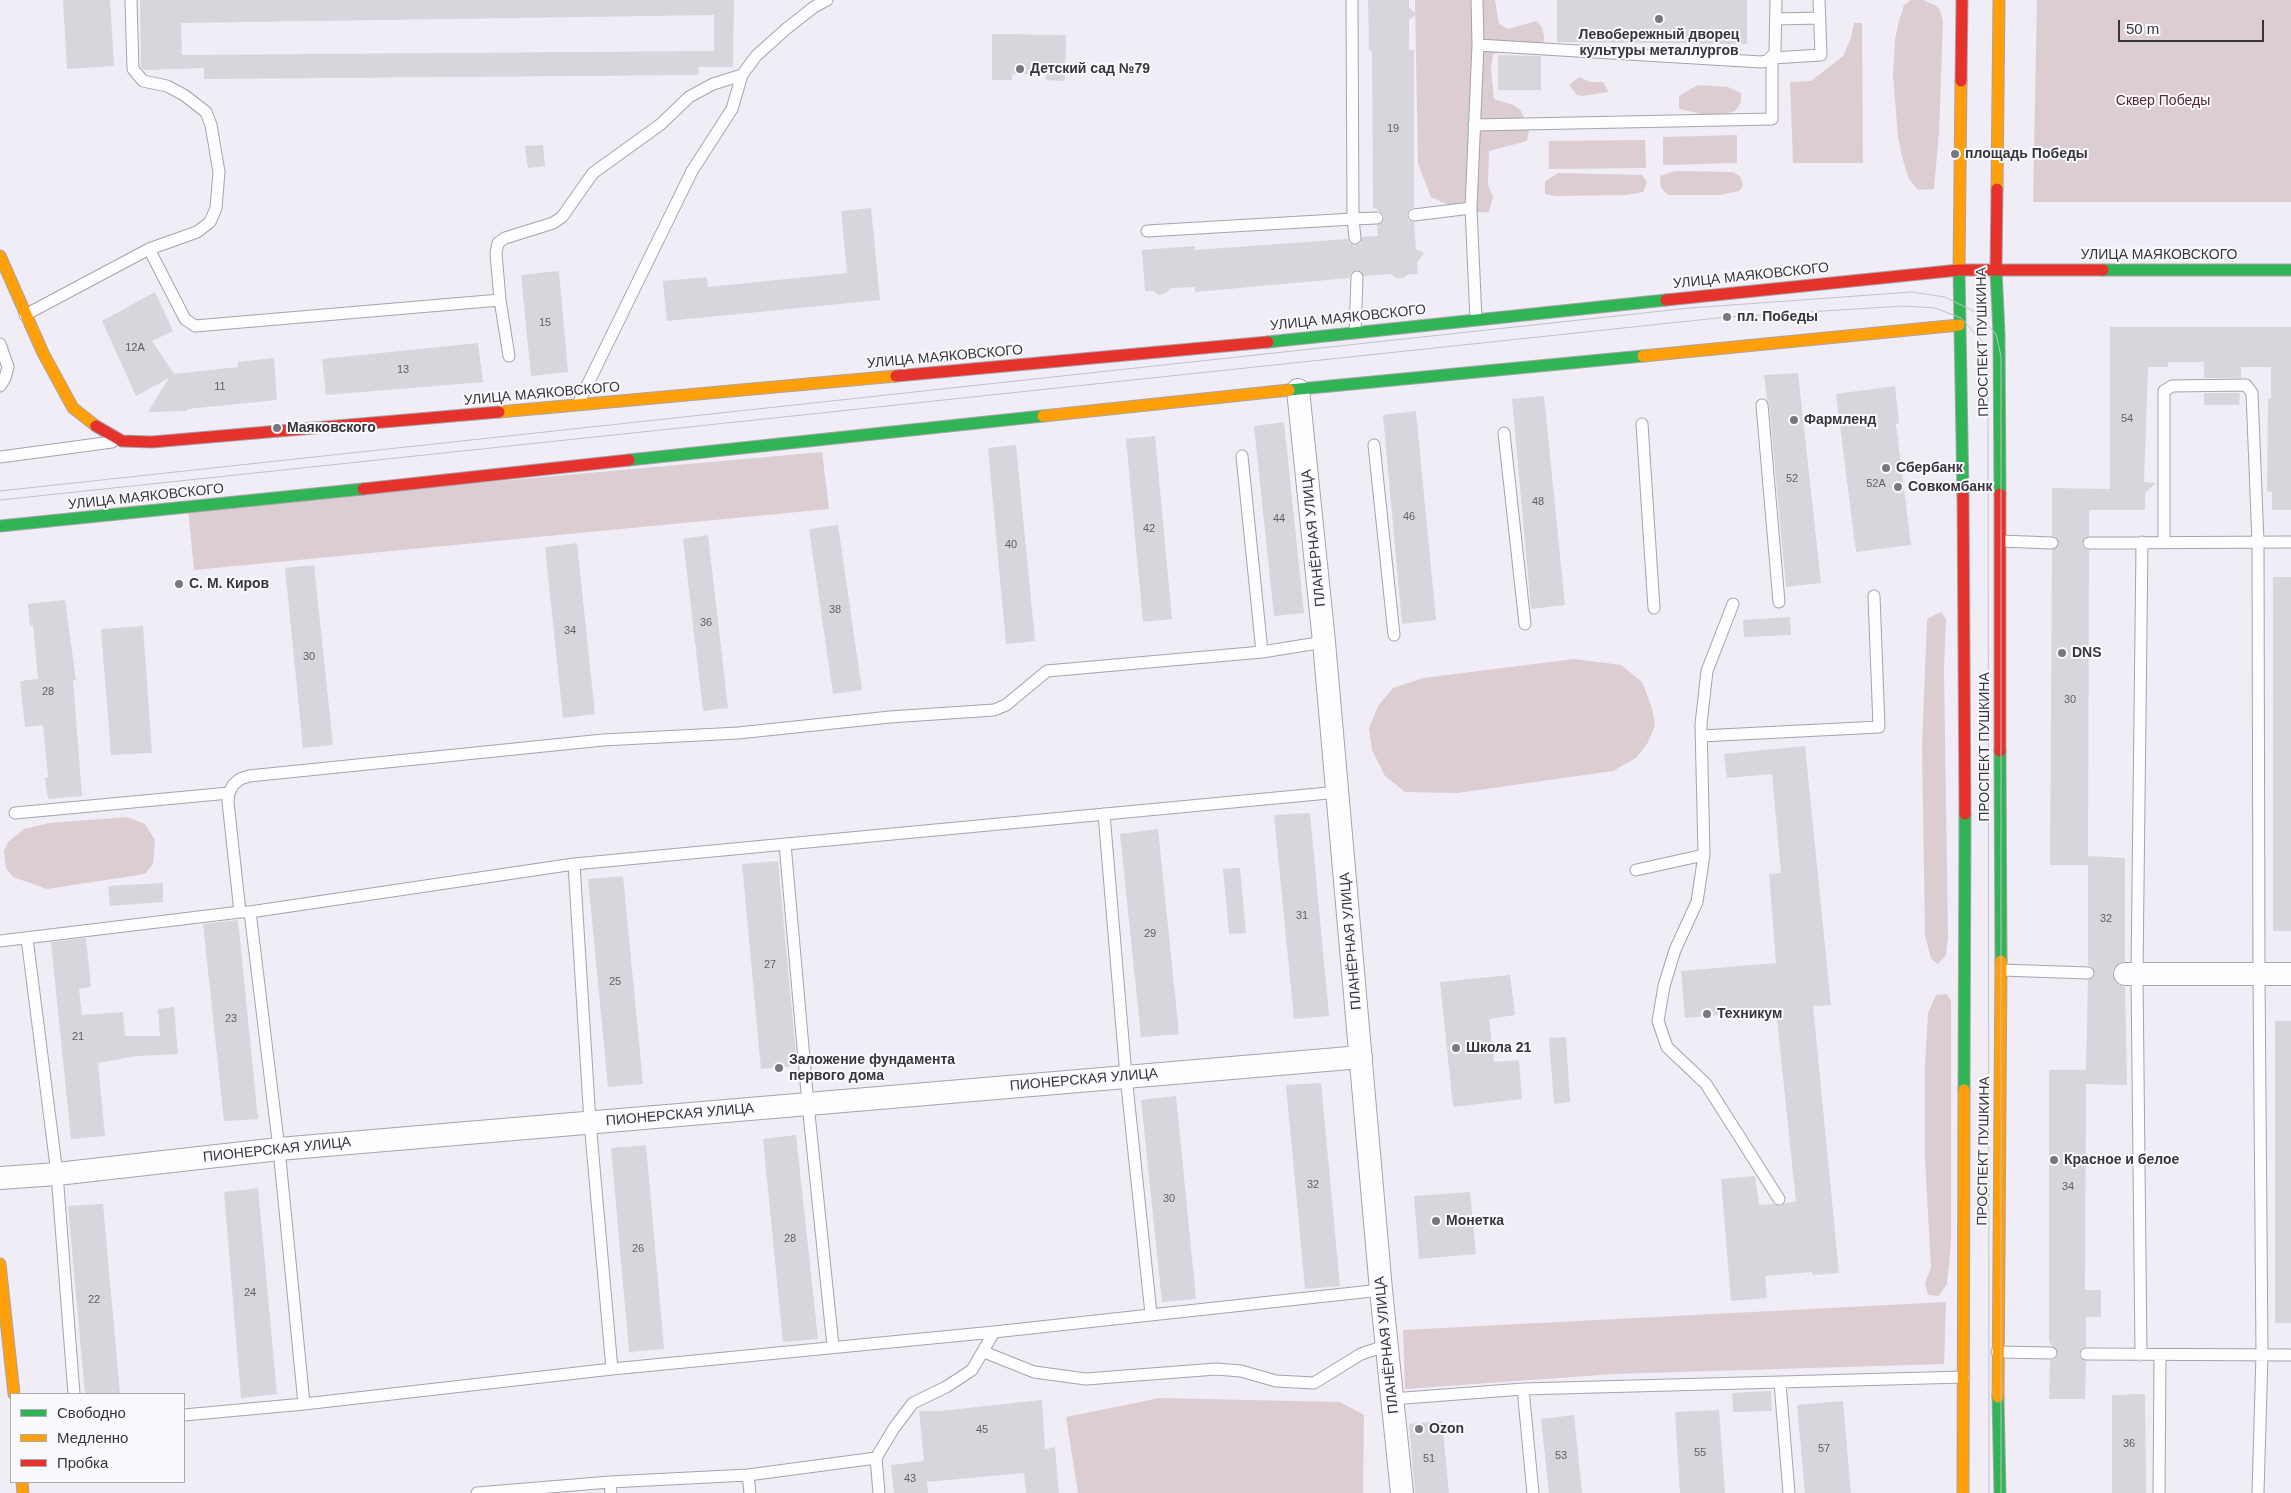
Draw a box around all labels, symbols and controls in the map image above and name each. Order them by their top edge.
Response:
scale bar [2121,10,2267,42]
marker: Левобережный дворец культуры металлургов [1653,13,1665,25]
text: 50 m [2126,20,2159,37]
place label: Левобережный дворец культуры металлургов [1579,27,1739,59]
place label: Детский сад №79 [1030,61,1150,77]
marker: Детский сад №79 [1014,63,1026,75]
park label: Сквер Победы [2116,93,2210,109]
house number: 19 [1387,122,1399,136]
place label: площадь Победы [1965,146,2088,162]
marker: площадь Победы [1949,148,1961,160]
street label: УЛИЦА МАЯКОВСКОГО [2081,247,2237,263]
street label: УЛИЦА МАЯКОВСКОГО [1672,259,1830,293]
street label: ПРОСПЕКТ ПУШКИНА [1973,267,1993,417]
street label: УЛИЦА МАЯКОВСКОГО [1269,301,1427,335]
place label: пл. Победы [1737,309,1818,325]
marker: пл. Победы [1721,311,1733,323]
house number: 15 [539,316,551,330]
house number: 12А [125,341,145,355]
street label: УЛИЦА МАЯКОВСКОГО [866,342,1024,372]
house number: 13 [397,363,409,377]
street label: УЛИЦА МАЯКОВСКОГО [463,379,621,409]
house number: 11 [214,380,226,394]
place label: Фармленд [1804,412,1876,428]
house number: 54 [2121,412,2133,426]
marker: Фармленд [1788,414,1800,426]
place label: Маяковского [287,420,376,436]
marker: Маяковского [271,422,283,434]
place label: Сбербанк [1896,460,1963,476]
marker: Сбербанк [1880,462,1892,474]
street label: ПЛАНЁРНАЯ УЛИЦА [1298,468,1330,608]
house number: 52 [1786,472,1798,486]
house number: 52А [1866,477,1886,491]
place label: Совкомбанк [1908,479,1993,495]
street label: УЛИЦА МАЯКОВСКОГО [67,480,225,514]
marker: Совкомбанк [1892,481,1904,493]
house number: 48 [1532,495,1544,509]
house number: 46 [1403,510,1415,524]
house number: 44 [1273,512,1285,526]
house number: 42 [1143,522,1155,536]
house number: 40 [1005,538,1017,552]
place label: С. М. Киров [189,576,269,592]
marker: С. М. Киров [173,578,185,590]
house number: 38 [829,603,841,617]
house number: 36 [700,616,712,630]
house number: 34 [564,624,576,638]
place label: DNS [2072,645,2102,661]
marker: DNS [2056,647,2068,659]
house number: 30 [303,650,315,664]
street label: ПРОСПЕКТ ПУШКИНА [1977,672,1993,822]
house number: 28 [42,685,54,699]
house number: 30 [2064,693,2076,707]
street label: ПЛАНЁРНАЯ УЛИЦА [1337,871,1365,1011]
house number: 31 [1296,909,1308,923]
house number: 32 [2100,912,2112,926]
house number: 29 [1144,927,1156,941]
house number: 27 [764,958,776,972]
house number: 25 [609,975,621,989]
place label: Техникум [1717,1006,1782,1022]
marker: Техникум [1701,1008,1713,1020]
house number: 23 [225,1012,237,1026]
house number: 21 [72,1030,84,1044]
place label: Школа 21 [1466,1040,1531,1056]
marker: Школа 21 [1450,1042,1462,1054]
place label: Заложение фундамента первого дома [789,1052,955,1084]
marker: Заложение фундамента первого дома [773,1062,785,1074]
street label: ПИОНЕРСКАЯ УЛИЦА [1009,1065,1159,1095]
street label: ПРОСПЕКТ ПУШКИНА [1974,1076,1994,1226]
street label: ПИОНЕРСКАЯ УЛИЦА [605,1100,755,1130]
street label: ПИОНЕРСКАЯ УЛИЦА [202,1134,352,1166]
place label: Красное и белое [2064,1152,2179,1168]
marker: Красное и белое [2048,1154,2060,1166]
house number: 32 [1307,1178,1319,1192]
house number: 34 [2062,1180,2074,1194]
house number: 30 [1163,1192,1175,1206]
place label: Монетка [1446,1213,1504,1229]
marker: Монетка [1430,1215,1442,1227]
house number: 28 [784,1232,796,1246]
house number: 26 [632,1242,644,1256]
street label: ПЛАНЁРНАЯ УЛИЦА [1371,1275,1403,1415]
house number: 24 [244,1286,256,1300]
house number: 22 [88,1293,100,1307]
legend [10,1393,185,1483]
text: Свободно [57,1404,126,1421]
place label: Ozon [1429,1421,1464,1437]
house number: 45 [976,1423,988,1437]
marker: Ozon [1413,1423,1425,1435]
text: Медленно [57,1429,128,1446]
house number: 36 [2123,1437,2135,1451]
house number: 57 [1818,1442,1830,1456]
house number: 55 [1694,1446,1706,1460]
house number: 53 [1555,1449,1567,1463]
house number: 51 [1423,1452,1435,1466]
text: Пробка [57,1454,108,1471]
house number: 43 [904,1472,916,1486]

